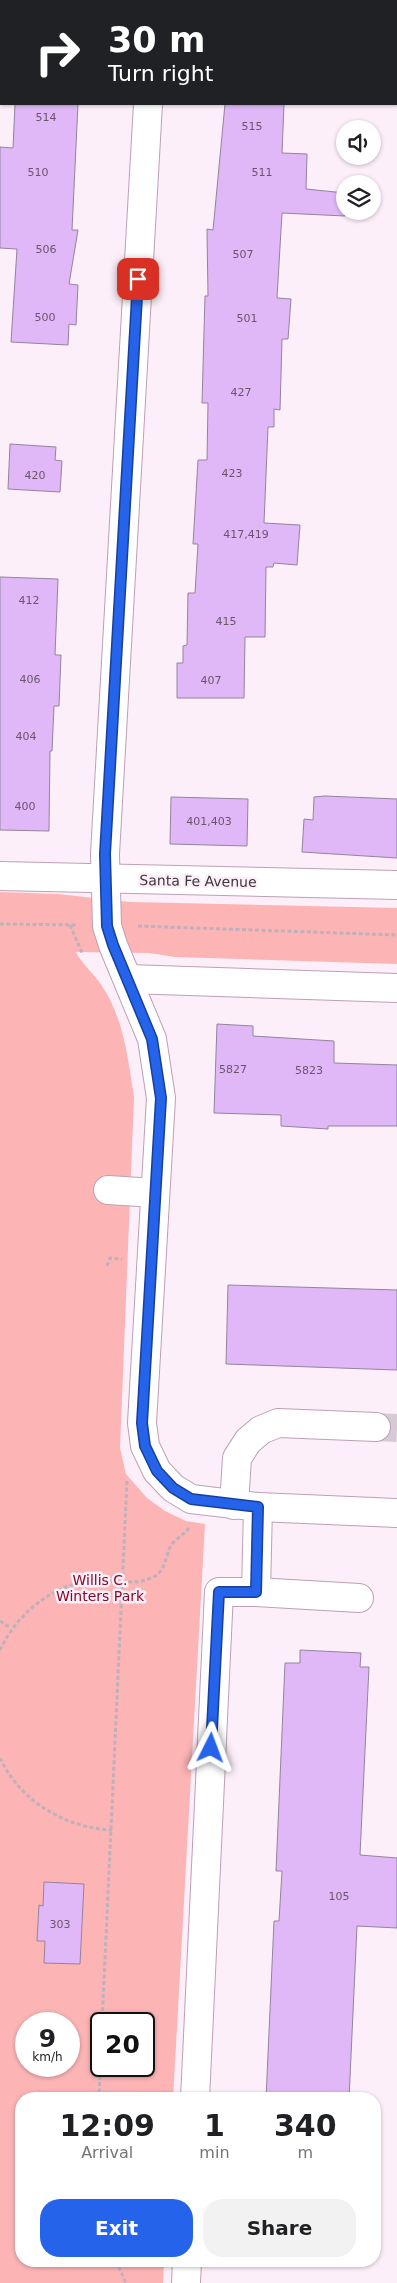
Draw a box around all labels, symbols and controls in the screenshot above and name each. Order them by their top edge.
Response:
icon: right [25,20,90,85]
text: 30 m [108,20,205,60]
text: Turn right [108,61,213,86]
house number: 514 [36,111,57,124]
house number: 515 [242,120,263,133]
map controls [336,120,381,220]
button: sound [336,120,381,165]
house number: 510 [28,166,49,179]
house number: 511 [252,166,273,179]
button: layers [336,175,381,220]
house number: 506 [36,243,57,256]
house number: 507 [233,248,254,261]
pin [117,258,159,300]
icon: arrive [124,265,152,293]
house number: 500 [35,311,56,324]
house number: 501 [237,312,258,325]
house number: 427 [231,386,252,399]
house number: 423 [222,467,243,480]
house number: 420 [25,469,46,482]
house number: 417,419 [223,528,269,541]
house number: 412 [19,594,40,607]
house number: 415 [216,615,237,628]
house number: 406 [20,673,41,686]
house number: 407 [201,674,222,687]
house number: 404 [16,730,37,743]
house number: 400 [15,800,36,813]
house number: 401,403 [186,815,232,828]
street label: Santa Fe Avenue [139,872,257,890]
house number: 5827 [219,1063,247,1076]
house number: 5823 [295,1064,323,1077]
park label: Willis C. Winters Park [56,1572,145,1604]
position arrow [184,1721,236,1773]
house number: 105 [329,1890,350,1903]
house number: 303 [50,1918,71,1931]
speed limit sign: 20 [90,2012,155,2077]
text: 9 [39,2024,56,2053]
text: km/h [32,2050,63,2064]
text: 12:09 [59,2108,155,2143]
text: 1 [204,2108,225,2143]
text: 340 [274,2108,337,2143]
text: Arrival [81,2143,133,2162]
text: min [199,2143,230,2162]
text: m [297,2143,313,2162]
button: Exit [40,2199,193,2257]
button: Share [203,2199,356,2257]

